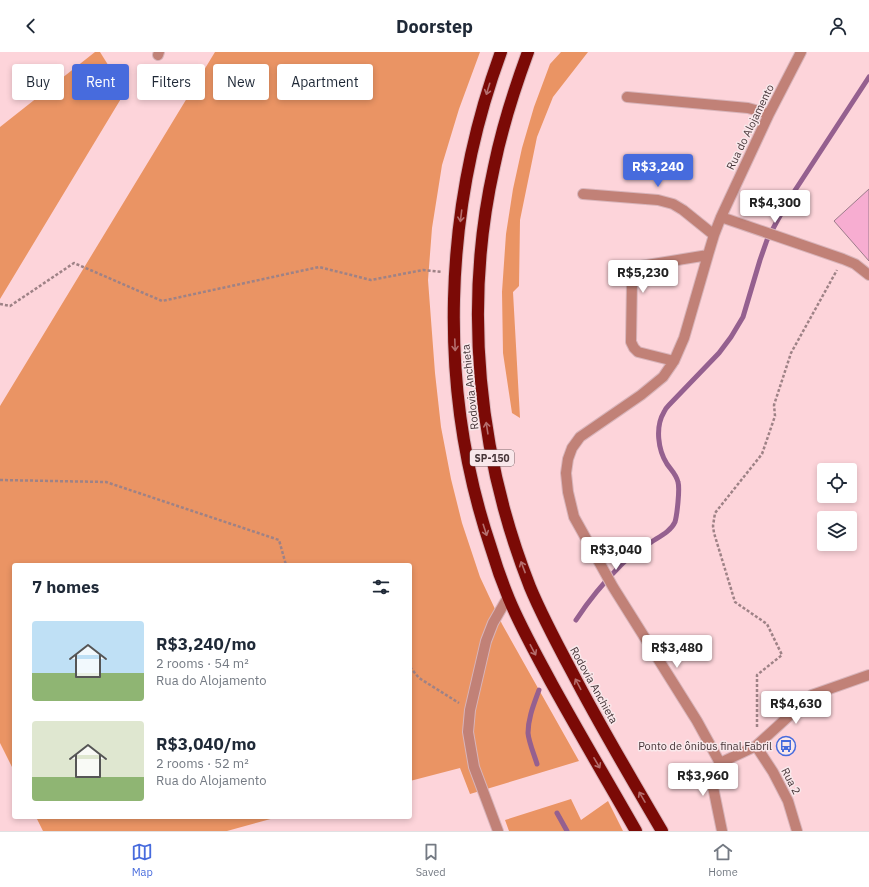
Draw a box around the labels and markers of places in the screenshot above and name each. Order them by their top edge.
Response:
pin: R$3,240 [621,154,695,188]
pin: R$4,300 [738,190,812,224]
pin: R$5,230 [606,260,680,294]
pin: R$3,040 [579,537,653,571]
pin: R$3,480 [640,635,714,669]
pin: R$4,630 [759,691,833,725]
bus stop icon: Ponto de ônibus final Fabril [775,735,797,757]
place label: Ponto de ônibus final Fabril [638,739,772,753]
pin: R$3,960 [666,763,740,797]

